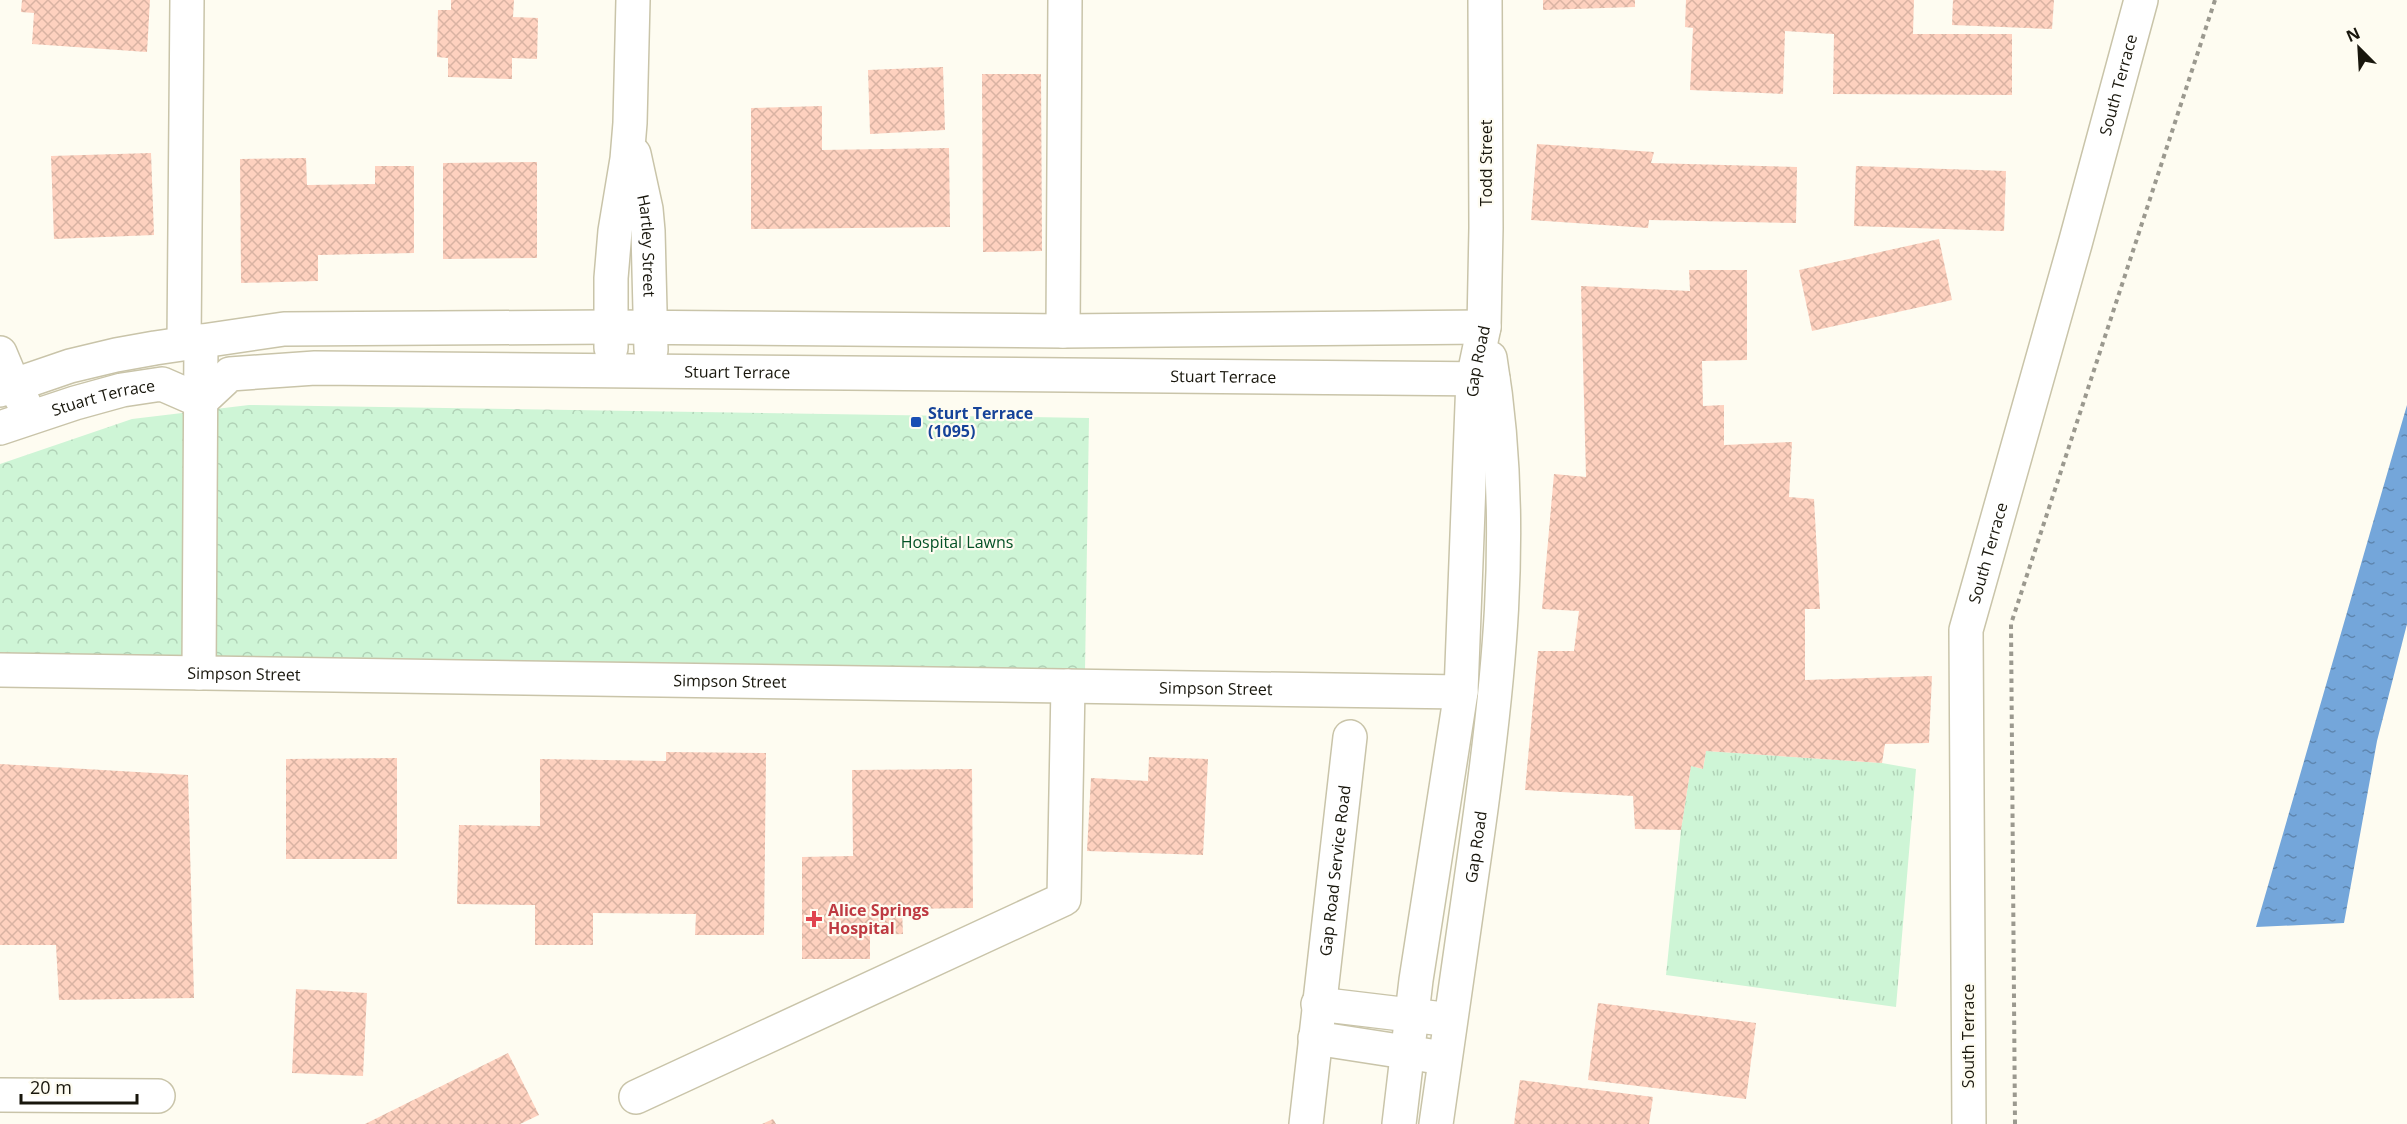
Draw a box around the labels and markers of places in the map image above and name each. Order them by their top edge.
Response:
place label: Sturt Terrace (1095) [928,402,1033,442]
marker: Sturt Terrace (1095) [909,415,923,429]
place label: Alice Springs Hospital [828,899,929,939]
marker: Alice Springs Hospital [805,910,823,928]

